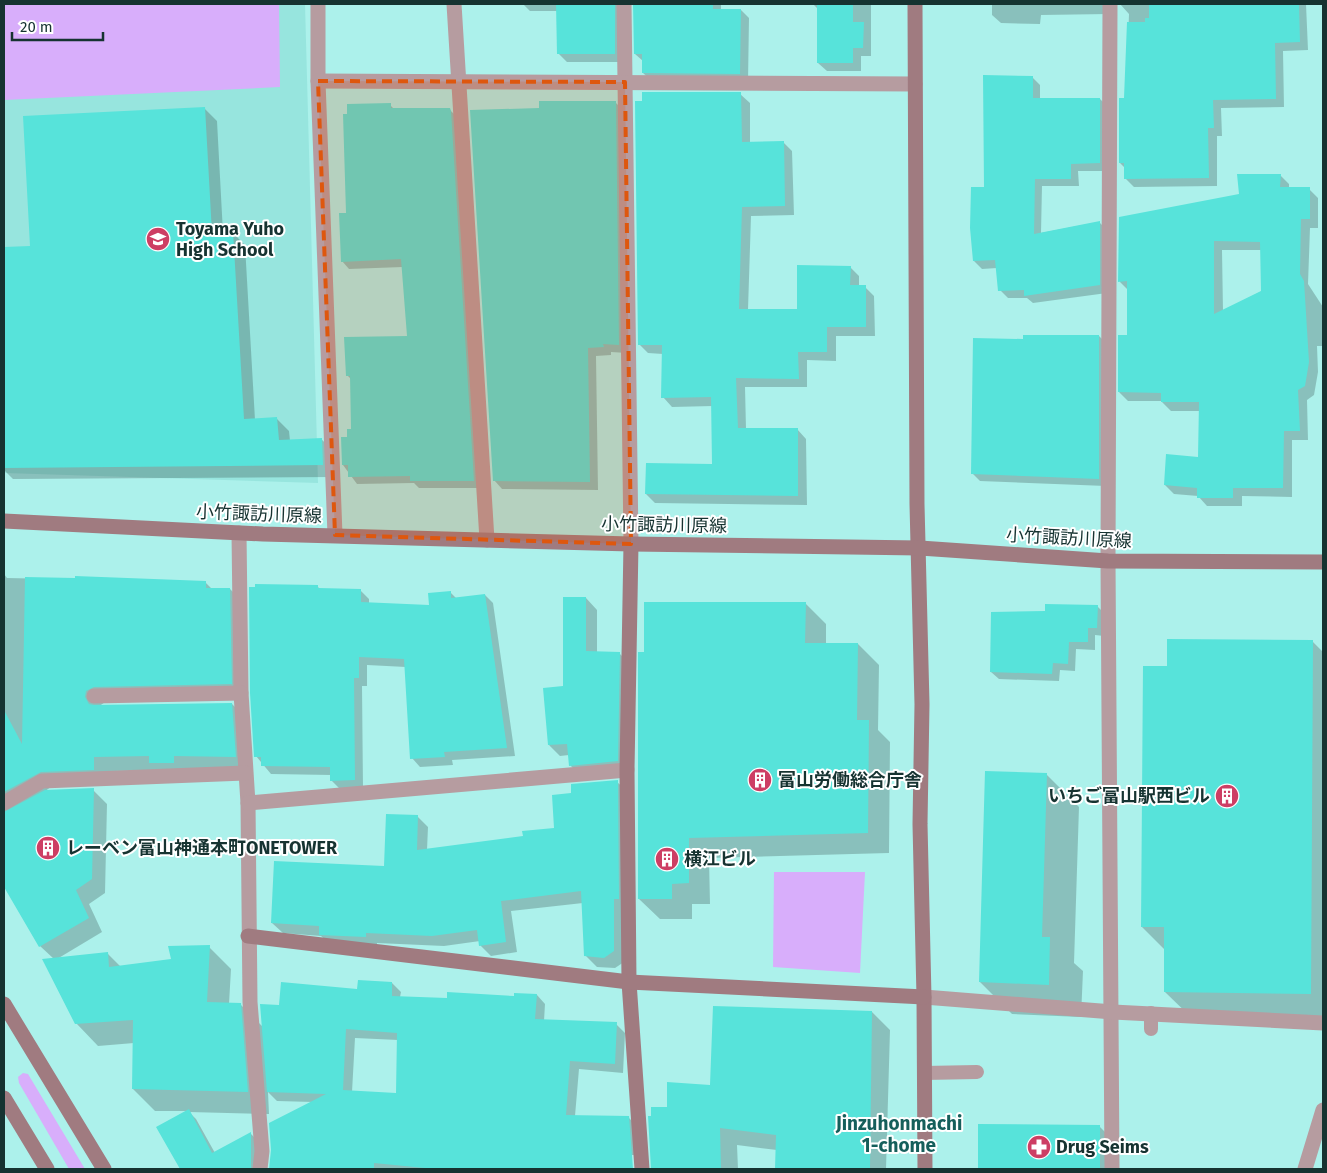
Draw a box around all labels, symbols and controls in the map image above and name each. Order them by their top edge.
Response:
scale bar [12,10,104,42]
text: 20 m [20,18,53,36]
place label: Toyama Yuho High School [176,218,284,261]
school or university icon: Toyama Yuho High School [145,226,171,252]
street label: 小竹諏訪川原線 [196,501,322,527]
street label: 小竹諏訪川原線 [601,513,727,537]
street label: 小竹諏訪川原線 [1006,524,1132,552]
building icon: 富山労働総合庁舎 [747,767,773,793]
place label: 富山労働総合庁舎 [778,769,922,791]
building icon: いちご富山駅西ビル [1214,783,1240,809]
place label: いちご富山駅西ビル [1048,785,1210,807]
building icon: レーベン富山神通本町ONETOWER [35,835,61,861]
place label: レーベン富山神通本町ONETOWER [66,837,338,859]
building icon: 横江ビル [654,846,680,872]
place label: 横江ビル [684,848,756,870]
district label: Jinzuhonmachi 1-chome [835,1112,962,1157]
pharmacy icon: Drug Seims [1026,1134,1052,1160]
place label: Drug Seims [1056,1136,1149,1158]

